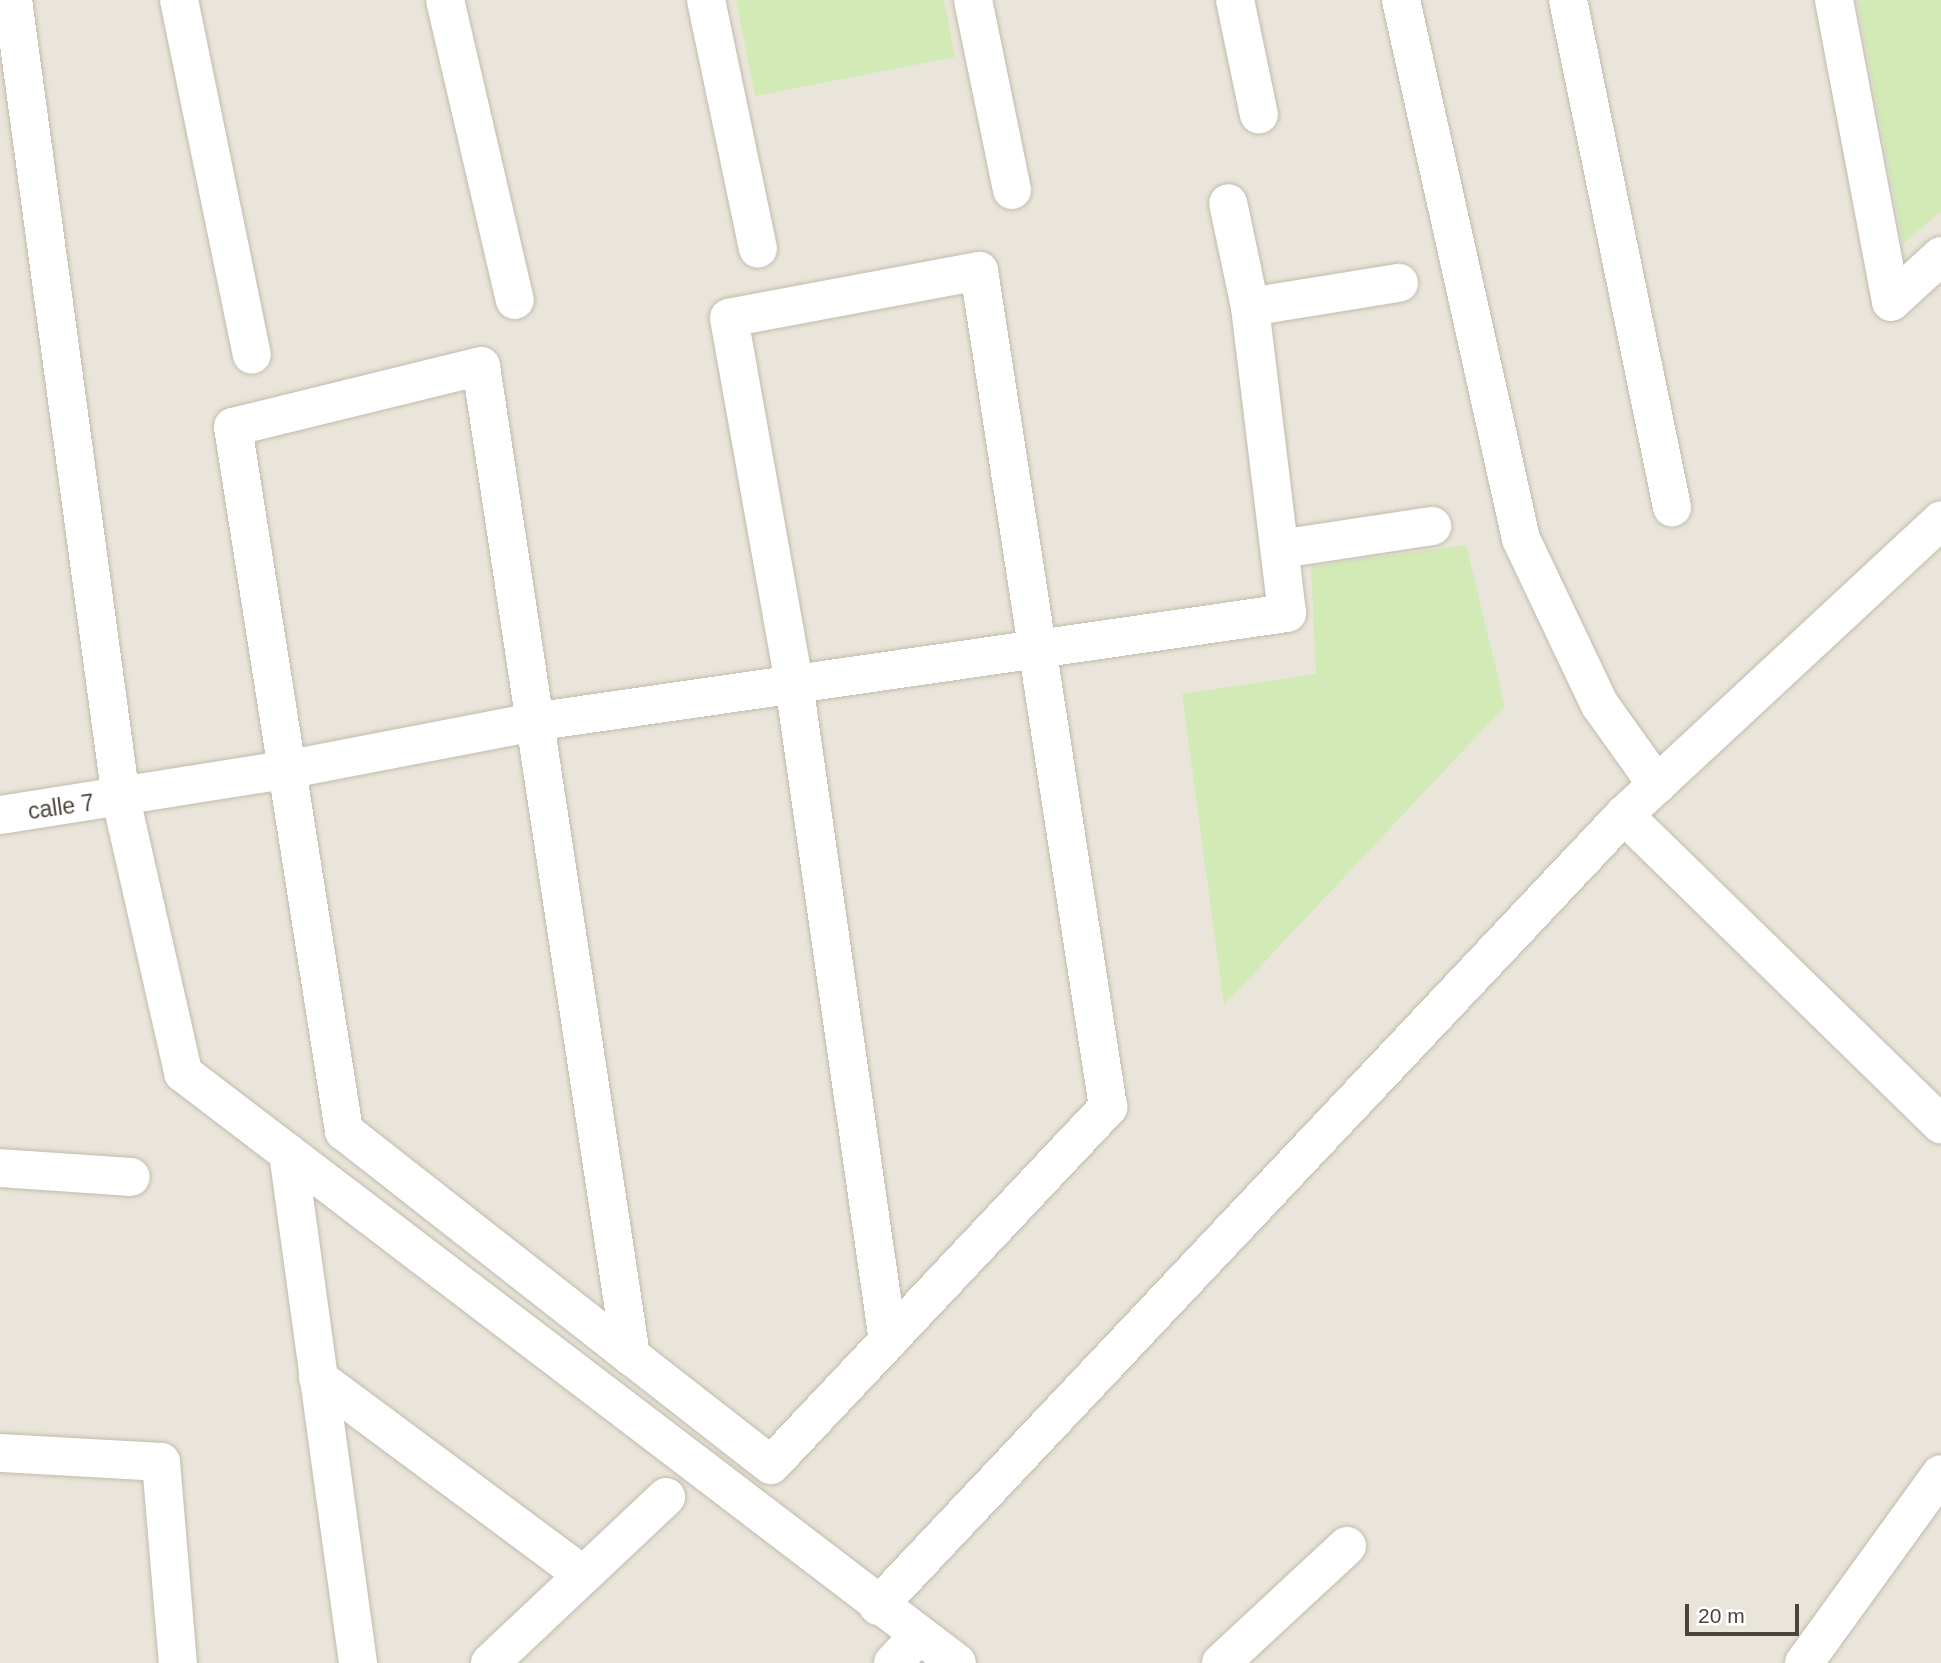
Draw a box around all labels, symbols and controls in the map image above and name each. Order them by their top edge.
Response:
street label: calle 7 [26,789,96,825]
scale bar [1689,1590,1803,1634]
text: 20 m [1698,1604,1745,1627]

